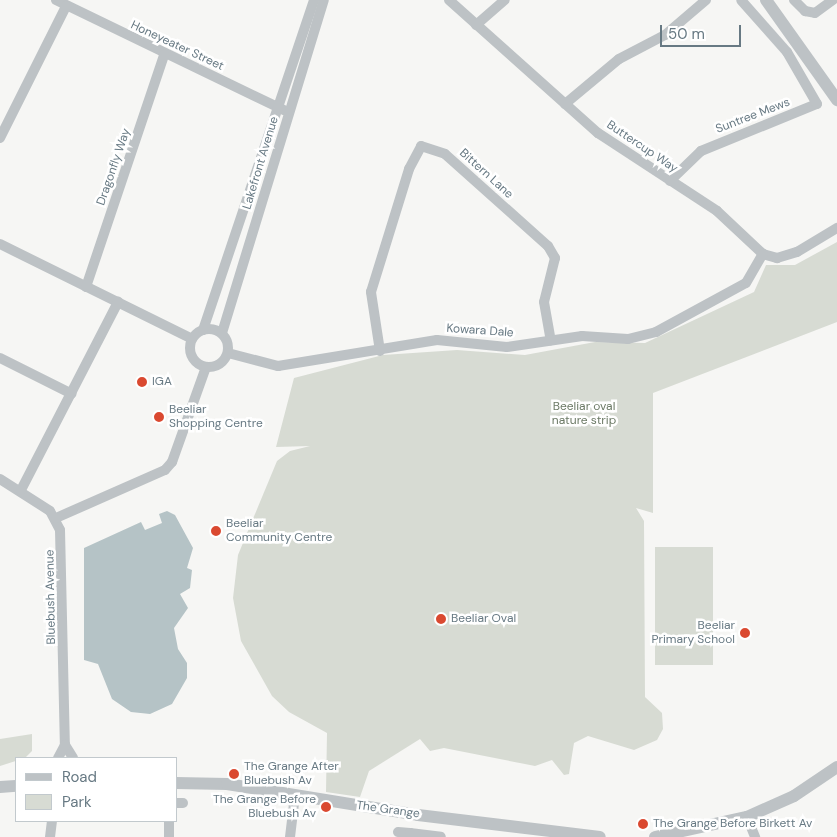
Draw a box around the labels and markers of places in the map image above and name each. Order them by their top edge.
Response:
place label: IGA [152,375,172,389]
marker: IGA [136,376,148,388]
place label: Beeliar Shopping Centre [169,403,263,431]
marker: Beeliar Shopping Centre [153,411,165,423]
place label: Beeliar Community Centre [226,517,332,545]
marker: Beeliar Community Centre [210,525,222,537]
place label: Beeliar Oval [451,612,516,626]
marker: Beeliar Oval [435,613,447,625]
place label: Beeliar Primary School [652,619,735,647]
marker: Beeliar Primary School [739,627,751,639]
place label: The Grange After Bluebush Av [244,760,339,788]
marker: The Grange After Bluebush Av [228,768,240,780]
place label: The Grange Before Bluebush Av [213,793,316,821]
marker: The Grange Before Bluebush Av [320,801,332,813]
place label: The Grange Before Birkett Av [653,817,812,831]
marker: The Grange Before Birkett Av [637,818,649,830]

